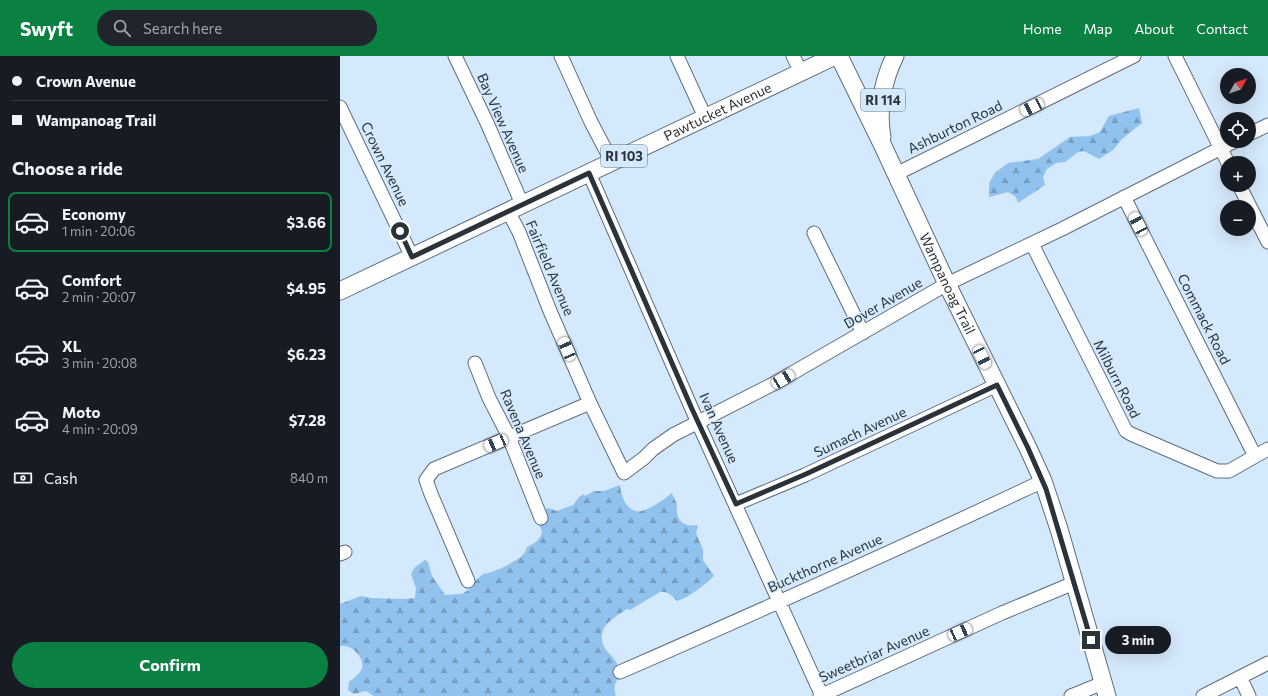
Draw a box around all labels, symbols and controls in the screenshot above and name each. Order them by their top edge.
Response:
search box [97,10,377,46]
text: Swyft [20,17,73,40]
icon: search [111,17,133,39]
text: Search here [143,19,222,37]
text: Home [1023,20,1062,37]
text: Map [1084,20,1112,37]
text: About [1134,20,1174,37]
text: Contact [1196,20,1248,37]
north arrow [1220,68,1256,104]
map controls [1220,68,1256,236]
street label: Bay View Avenue [474,70,533,175]
text: Crown Avenue [36,72,136,90]
street label: Pawtucket Avenue [661,78,774,144]
road number: RI 114 [861,89,905,111]
street label: Ashburton Road [905,96,1005,157]
car [1019,96,1045,118]
text: Wampanoag Trail [36,111,156,129]
button: locate [1220,112,1256,148]
street label: Crown Avenue [358,119,413,209]
road number: RI 103 [601,145,647,167]
button: + [1220,156,1256,192]
text: Choose a ride [12,157,123,179]
button: − [1220,200,1256,236]
icon: car [14,204,50,240]
text: Economy [62,205,126,223]
car [1127,211,1149,237]
text: $3.66 [287,213,326,231]
street label: Fairfield Avenue [523,218,578,318]
route start [391,222,409,240]
text: 1 min · 20:06 [62,223,135,239]
street label: Wampanoag Trail [916,230,979,337]
icon: car [14,270,50,306]
text: Comfort [62,271,122,289]
street label: Commack Road [1174,271,1235,367]
street label: Dover Avenue [841,273,925,332]
text: $4.95 [286,279,326,297]
text: 2 min · 20:07 [62,289,136,305]
icon: car [14,336,50,372]
car [557,336,577,362]
text: XL [62,337,81,355]
street label: Milburn Road [1090,337,1144,421]
car [971,344,993,370]
text: $6.23 [287,345,326,363]
text: 3 min · 20:08 [62,355,137,371]
car [770,368,796,390]
street label: Ravena Avenue [497,387,550,481]
street label: Ivan Avenue [696,390,743,466]
icon: car [14,402,50,438]
text: Moto [62,403,101,421]
street label: Sumach Avenue [811,403,909,460]
text: $7.28 [289,411,326,429]
text: 4 min · 20:09 [62,421,138,437]
car [483,433,509,453]
icon: cash [12,467,34,489]
text: Cash [44,469,78,487]
text: 840 m [290,470,328,486]
street label: Buckthorne Avenue [765,530,885,595]
street label: Sweetbriar Avenue [816,622,932,686]
car [947,622,973,642]
callout: 3 min [1105,626,1171,654]
route end [1082,631,1100,649]
text: 3 min [1122,632,1154,648]
button: Confirm [12,642,328,688]

